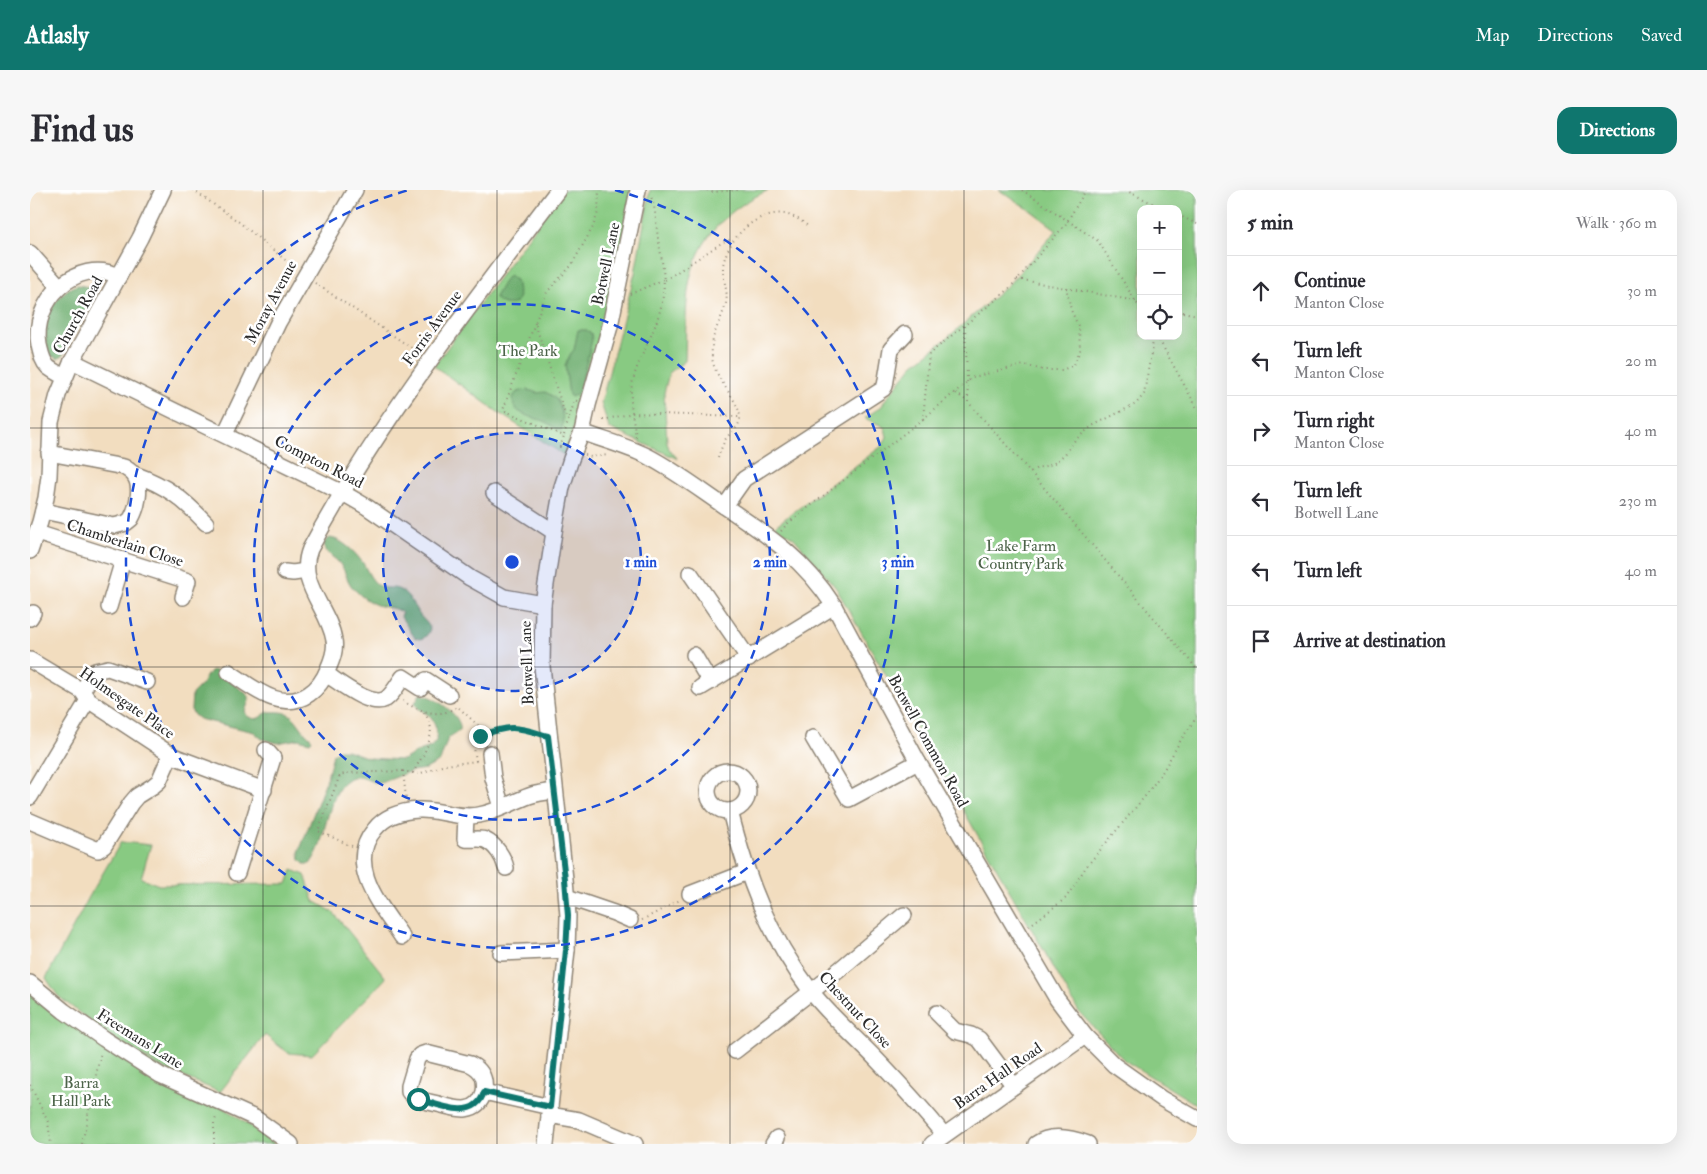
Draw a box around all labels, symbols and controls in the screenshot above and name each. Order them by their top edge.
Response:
text: Atlasly [25,20,89,51]
text: Map [1476,24,1509,47]
text: Directions [1537,24,1613,47]
text: Saved [1641,24,1682,47]
button: Directions [1557,107,1677,154]
text: Find us [30,108,134,152]
map controls [1137,205,1182,340]
button: + [1137,205,1182,250]
text: 5 min [1247,209,1293,236]
text: Walk · 360 m [1576,213,1657,233]
street label: Botwell Lane [587,220,625,307]
button: − [1137,250,1182,295]
street label: Moray Avenue [241,256,302,347]
text: Continue [1294,269,1365,293]
street label: Church Road [48,273,108,357]
icon: ahead [1247,277,1275,305]
text: 30 m [1627,281,1657,301]
street label: Forris Avenue [398,286,466,370]
text: Manton Close [1294,293,1384,313]
button: locate [1137,295,1182,340]
text: Turn left [1294,339,1362,363]
park label: The Park [498,341,558,361]
icon: left [1247,347,1275,375]
text: 20 m [1625,351,1657,371]
text: Manton Close [1294,363,1384,383]
text: Turn right [1294,409,1374,433]
icon: right [1247,417,1275,445]
text: 40 m [1624,421,1657,441]
street label: Compton Road [270,431,367,494]
text: Manton Close [1294,433,1384,453]
text: Turn left [1294,479,1362,503]
icon: left [1247,487,1275,515]
text: 230 m [1619,491,1657,511]
text: Botwell Lane [1294,503,1379,523]
street label: Chamberlain Close [64,515,186,571]
park label: Lake Farm Country Park [978,536,1065,574]
centre of rings [503,553,521,571]
text: 1 min [625,553,657,572]
text: 2 min [753,553,787,572]
text: 3 min [882,553,914,572]
icon: left [1247,557,1275,585]
text: Turn left [1294,559,1362,583]
text: 40 m [1624,561,1657,581]
street label: Botwell Lane [516,620,538,706]
icon: arrive [1247,627,1275,655]
text: Arrive at destination [1294,629,1446,653]
street label: Holmesgate Place [75,663,179,744]
street label: Botwell Common Road [883,671,973,811]
route end [469,725,492,748]
street label: Chestnut Close [814,967,896,1053]
street label: Freemans Lane [93,1005,187,1074]
street label: Barra Hall Road [950,1038,1046,1114]
park label: Barra Hall Park [51,1073,112,1111]
route start [407,1088,430,1111]

